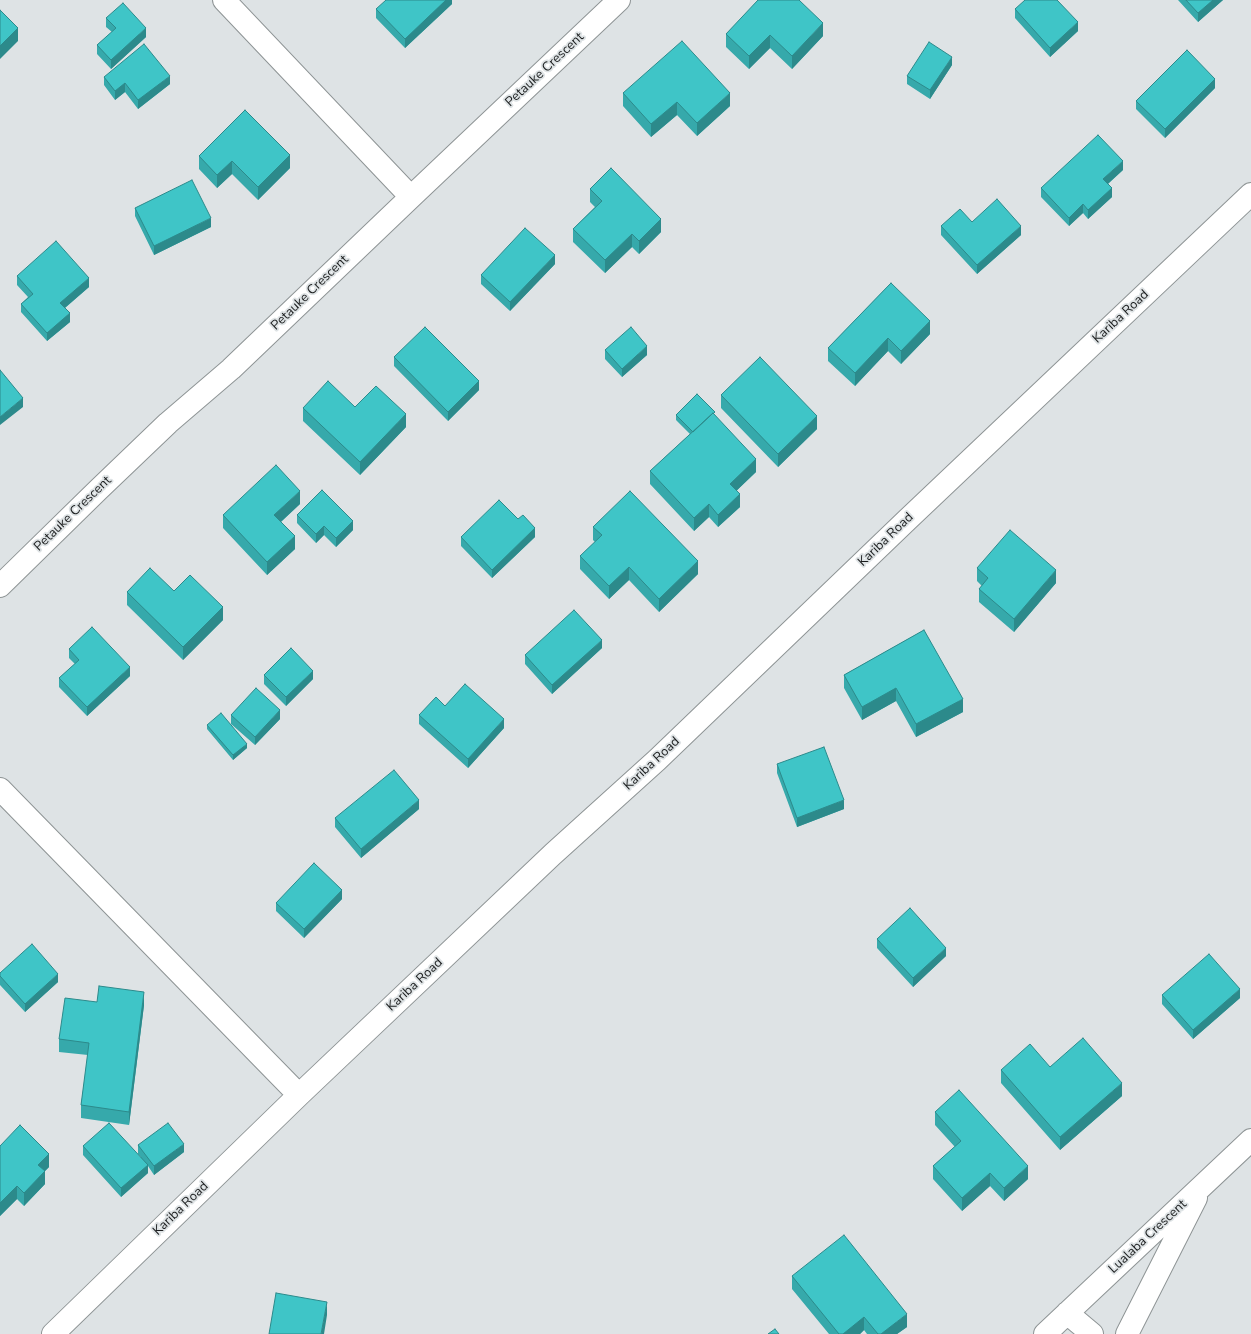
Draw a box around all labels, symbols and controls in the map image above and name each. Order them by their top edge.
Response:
street label: Petauke Crescent [503,30,587,110]
street label: Petauke Crescent [268,252,352,334]
street label: Kariba Road [1090,287,1152,347]
street label: Petauke Crescent [31,473,115,555]
street label: Kariba Road [855,510,917,570]
street label: Kariba Road [621,734,683,794]
street label: Kariba Road [384,955,446,1015]
street label: Kariba Road [150,1179,212,1239]
street label: Lualaba Crescent [1106,1197,1190,1277]

